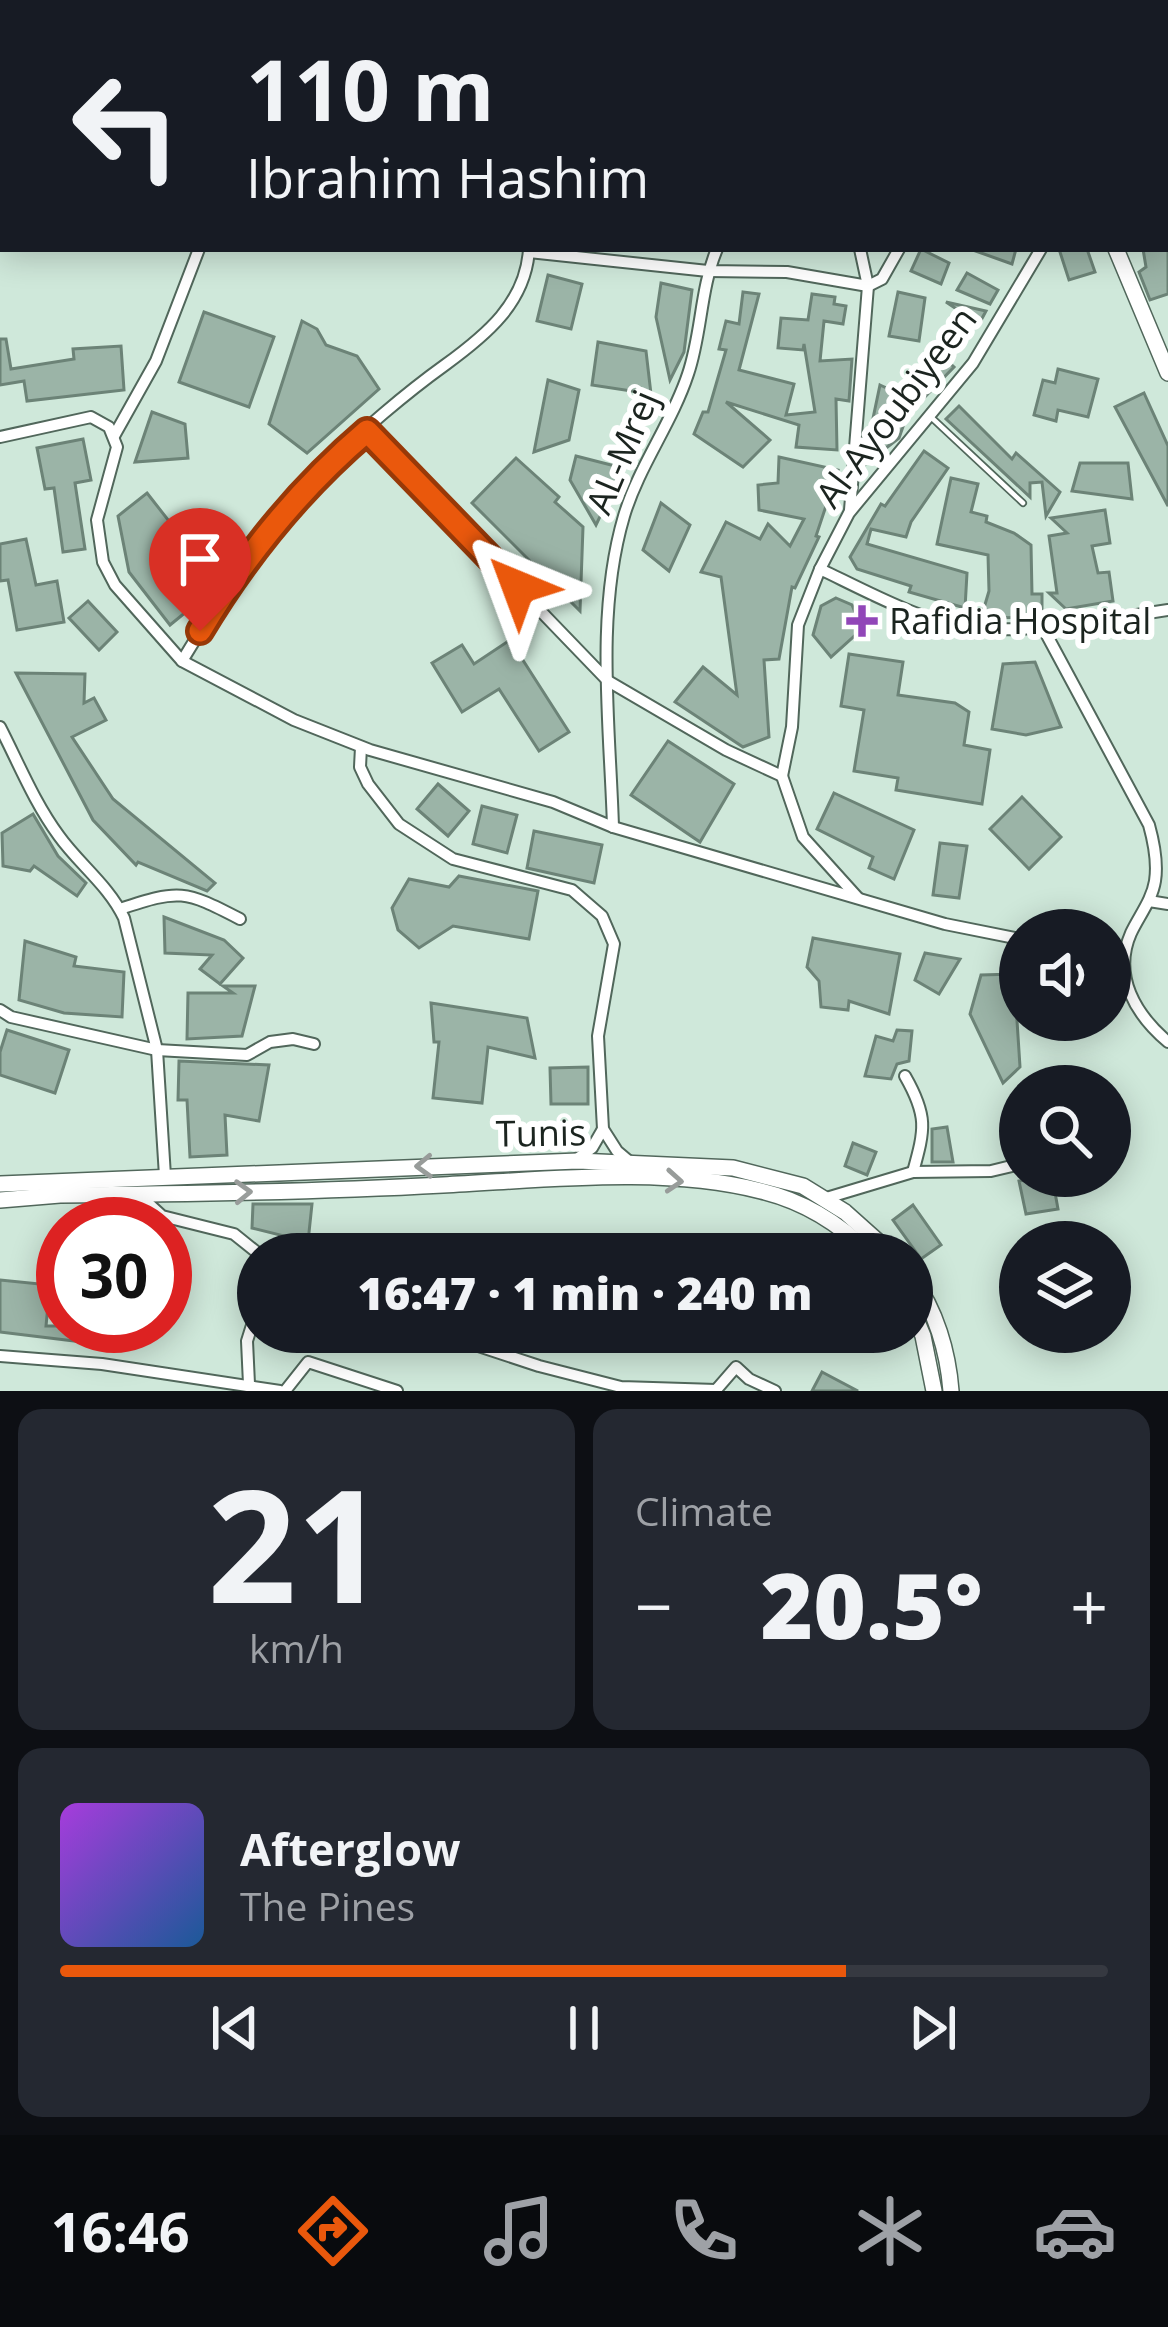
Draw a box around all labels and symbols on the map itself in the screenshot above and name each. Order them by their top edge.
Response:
street label: Al-Ayoubiyeen [804,296,987,517]
street label: AL-Mrej [574,383,669,521]
pin [149,508,251,631]
position arrow [455,524,581,650]
place label: Rafidia Hospital [889,596,1151,645]
marker: Rafidia Hospital [846,605,878,637]
street label: Tunis [495,1107,587,1158]
one-way arrow [414,1153,433,1179]
one-way arrow [665,1168,684,1194]
one-way arrow [234,1179,253,1205]
speed limit sign: 30 [36,1197,192,1353]

